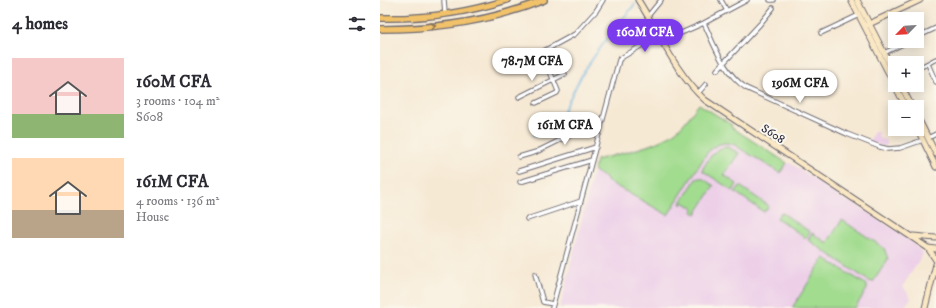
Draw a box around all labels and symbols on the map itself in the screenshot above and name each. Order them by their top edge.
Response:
north arrow [888,12,924,48]
pin: 160M CFA [604,19,686,53]
one-way arrow [430,22,436,31]
pin: 78.7M CFA [486,48,578,82]
pin: 196M CFA [759,70,841,104]
pin: 161M CFA [524,112,606,146]
street label: S608 [758,121,788,147]

